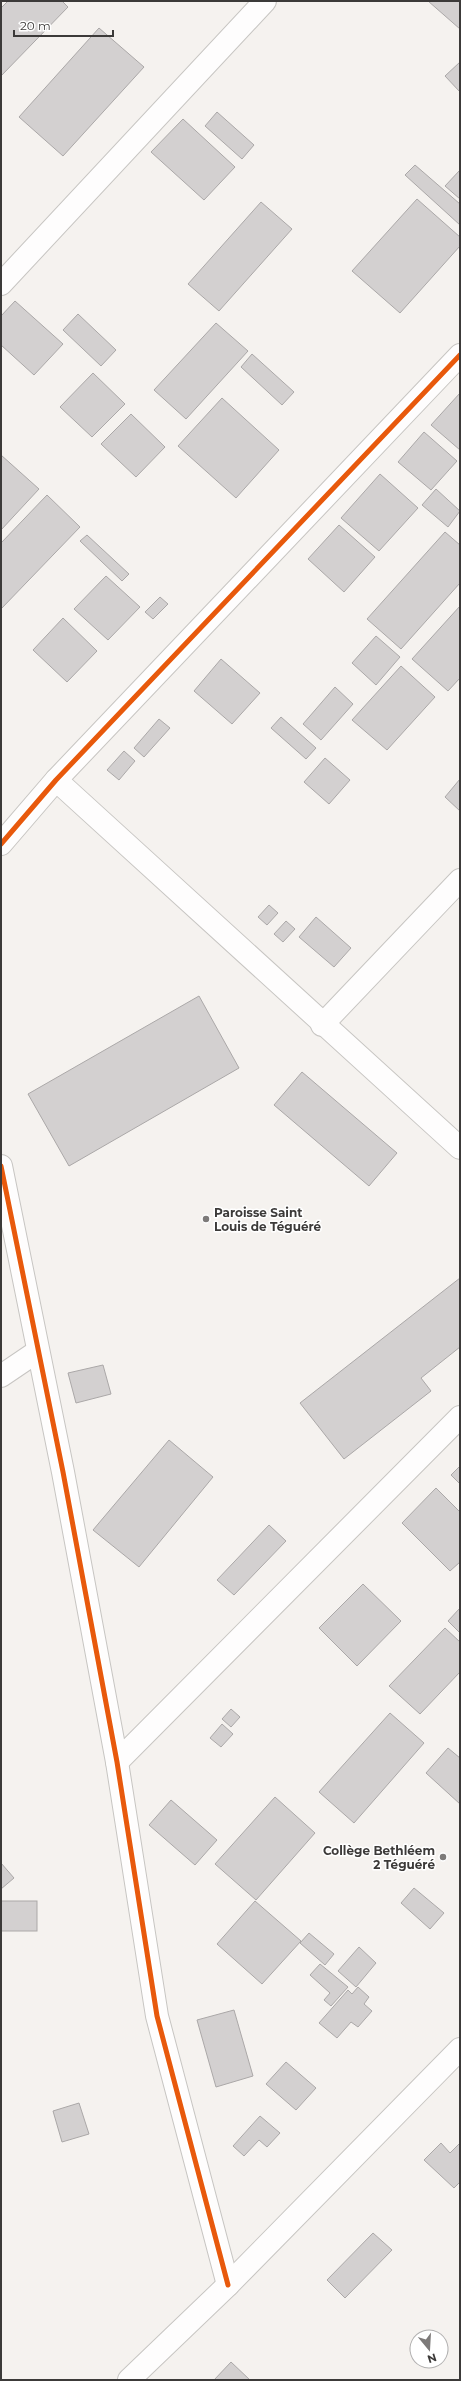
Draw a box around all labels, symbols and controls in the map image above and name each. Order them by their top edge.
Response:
scale bar [14,12,113,38]
text: 20 m [20,18,51,33]
place label: Paroisse Saint Louis de Téguéré [214,1205,322,1234]
marker: Paroisse Saint Louis de Téguéré [201,1214,211,1224]
place label: Collège Bethléem 2 Téguéré [323,1843,435,1872]
marker: Collège Bethléem 2 Téguéré [438,1852,448,1862]
north arrow [409,2329,449,2369]
text: N [426,2350,438,2367]

